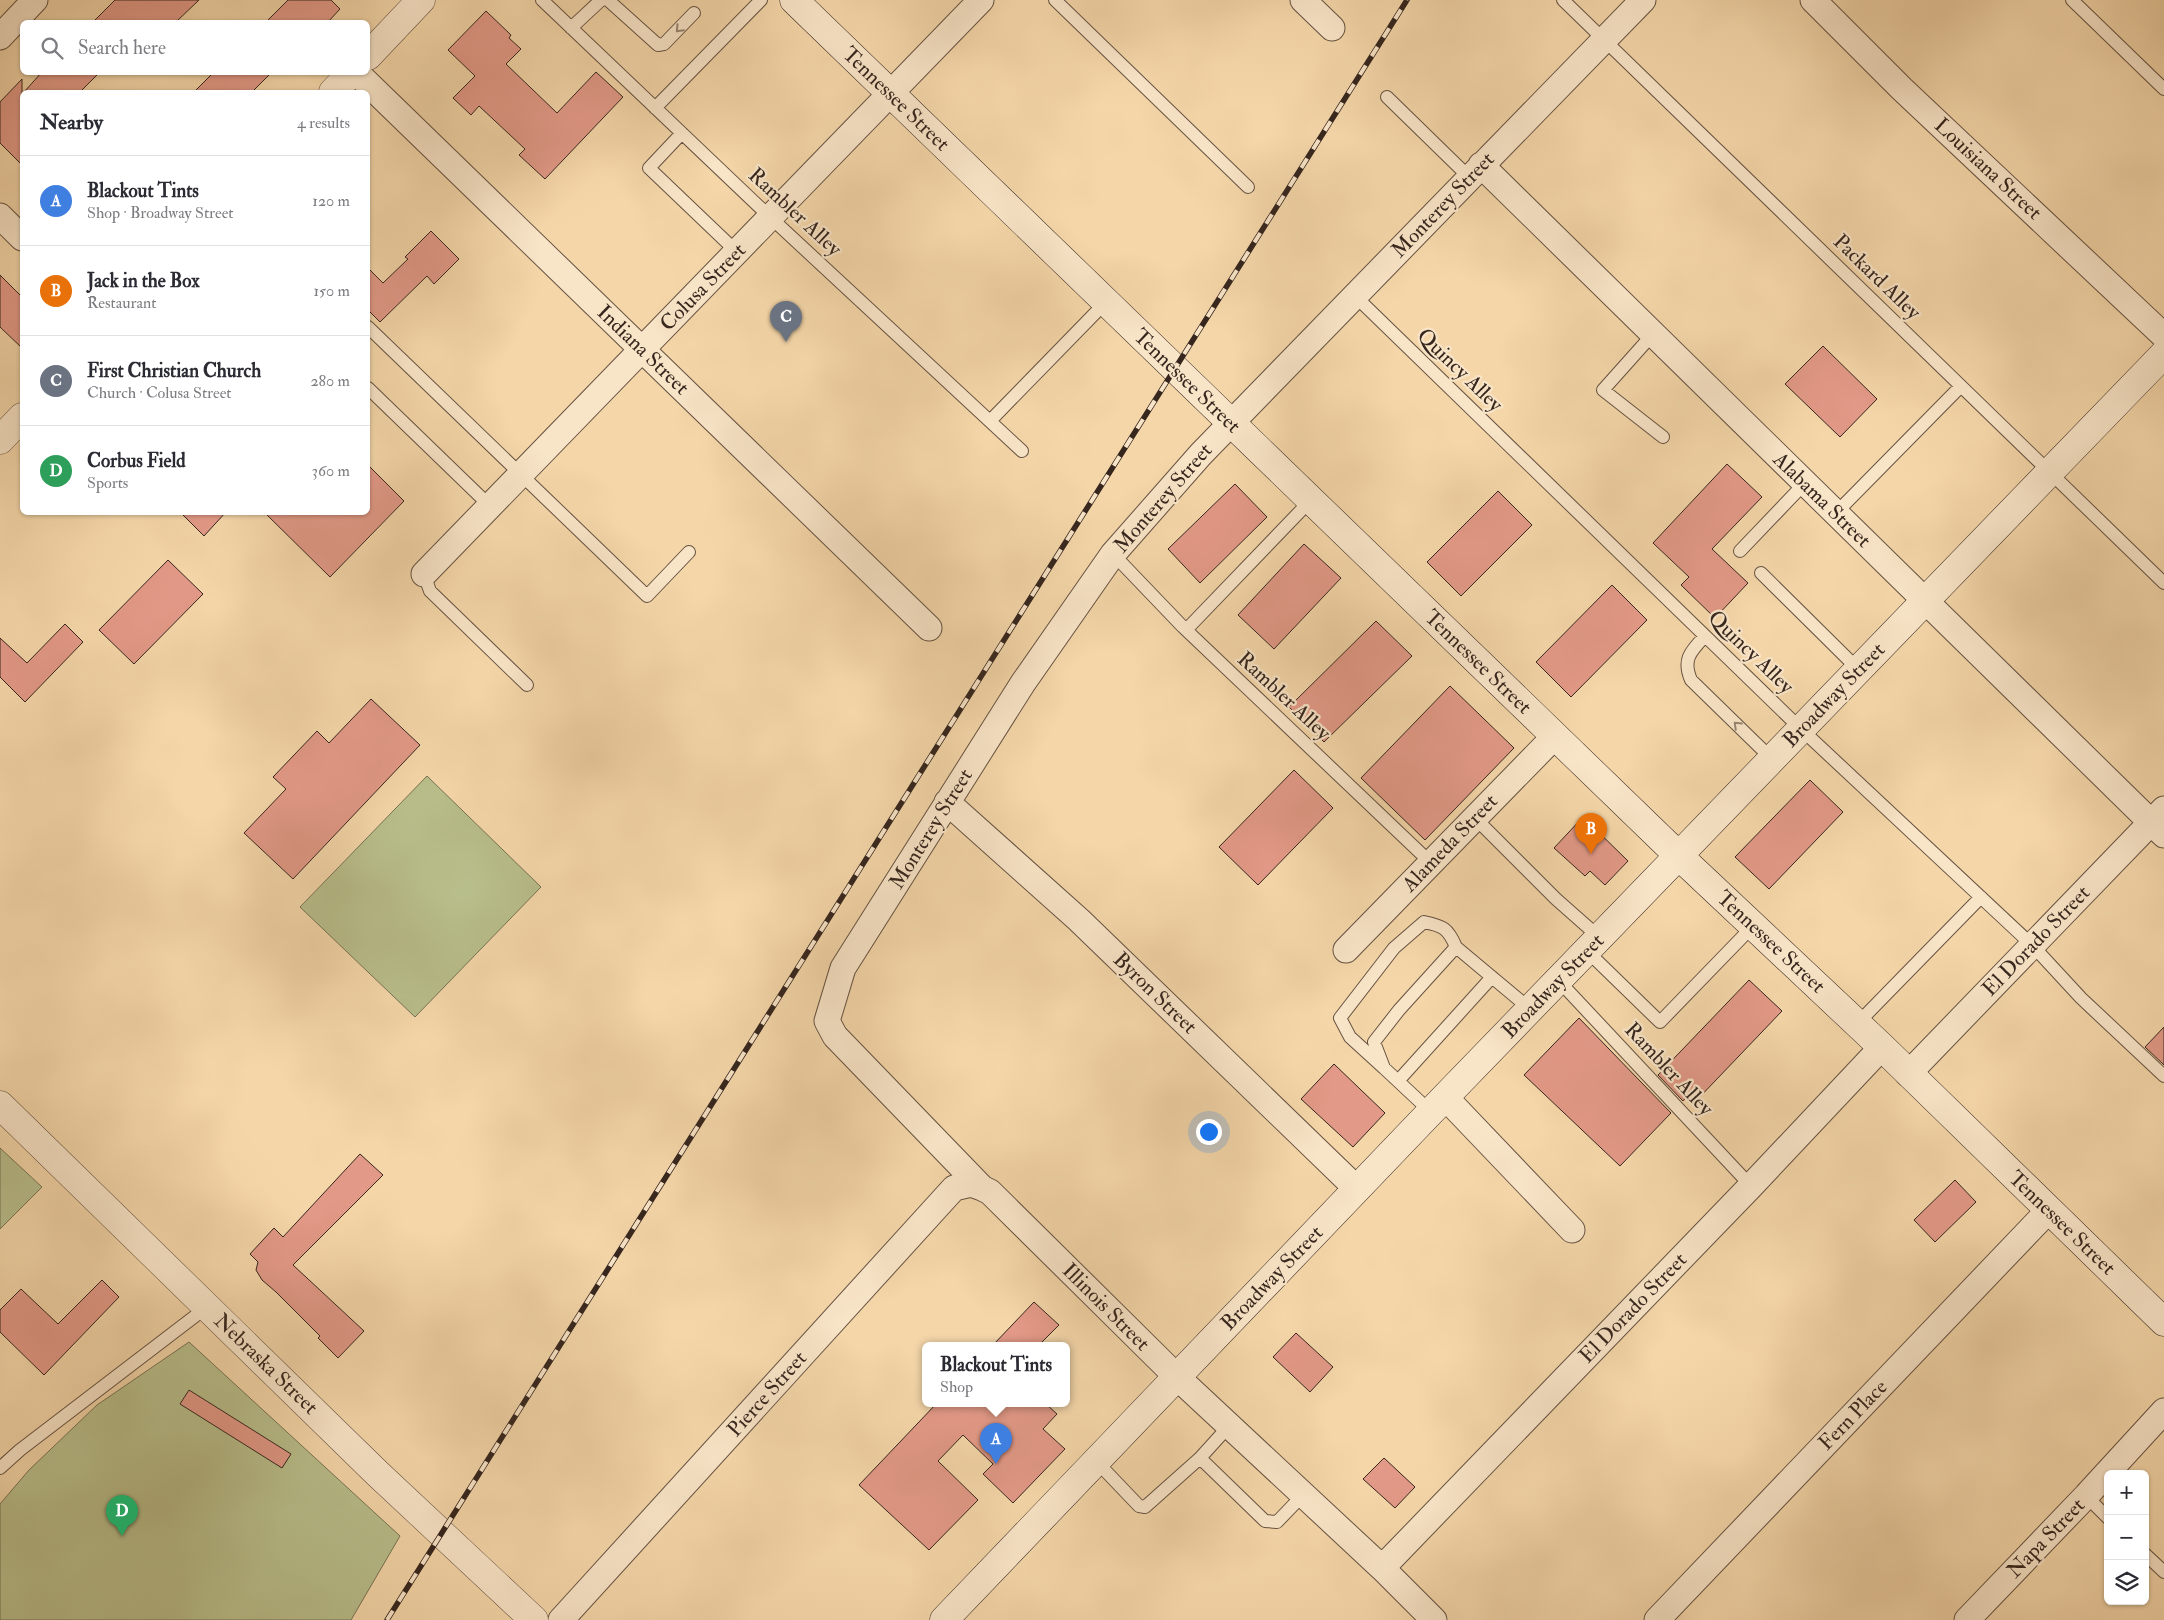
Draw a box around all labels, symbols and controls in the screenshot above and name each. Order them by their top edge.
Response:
search box [20,20,370,75]
one-way arrow [676,23,685,32]
icon: search [38,34,66,62]
text: Search here [78,36,166,60]
street label: Tennessee Street [837,41,956,157]
text: Nearby [40,109,103,136]
street label: Louisiana Street [1928,112,2048,226]
text: 4 results [297,113,350,133]
street label: Monterey Street [1386,146,1500,264]
street label: Rambler Alley [742,162,848,263]
text: Blackout Tints [87,179,199,203]
text: A [51,191,61,211]
text: 120 m [312,191,350,211]
text: Shop · Broadway Street [87,203,234,223]
street label: Packard Alley [1827,228,1927,326]
street label: Colusa Street [654,237,752,337]
text: Jack in the Box [87,269,200,293]
text: B [51,281,61,301]
text: 150 m [313,281,350,301]
text: Restaurant [87,293,156,313]
street label: Indiana Street [591,299,695,401]
pin: C [770,301,802,342]
street label: Quincy Alley [1411,322,1509,418]
street label: Tennessee Street [1128,323,1247,439]
text: First Christian Church [87,359,261,383]
text: C [50,371,62,391]
text: 280 m [310,371,350,391]
text: Church · Colusa Street [87,383,232,403]
street label: Monterey Street [1108,437,1218,559]
street label: Alabama Street [1766,446,1877,554]
text: Corbus Field [87,449,186,473]
text: D [49,461,63,481]
text: 360 m [312,461,350,481]
text: Sports [87,473,128,493]
street label: Tennessee Street [1419,604,1538,720]
street label: Quincy Alley [1702,604,1800,700]
street label: Broadway Street [1777,637,1891,753]
street label: Rambler Alley [1231,646,1337,747]
one-way arrow [1734,722,1743,731]
street label: Monterey Street [883,764,979,894]
street label: Alameda Street [1396,788,1504,899]
pin: B [1575,813,1607,854]
street label: El Dorado Street [1976,880,2096,1002]
street label: Tennessee Street [1711,885,1831,999]
street label: Broadway Street [1496,928,1610,1044]
street label: Byron Street [1107,946,1203,1040]
street label: Rambler Alley [1619,1016,1720,1122]
your location [1196,1119,1222,1145]
street label: Tennessee Street [2003,1165,2122,1281]
street label: Broadway Street [1215,1220,1329,1336]
street label: El Dorado Street [1573,1247,1693,1369]
street label: Illinois Street [1056,1257,1156,1357]
street label: Nebraska Street [208,1308,324,1421]
popup [922,1342,1070,1407]
street label: Pierce Street [721,1345,813,1443]
text: Blackout Tints [940,1353,1052,1377]
street label: Fern Place [1813,1374,1893,1456]
text: Shop [940,1377,973,1397]
pin: A [980,1423,1012,1464]
map controls [2104,1470,2149,1605]
button: + [2104,1470,2149,1515]
street label: Napa Street [2001,1492,2091,1584]
pin: D [106,1495,138,1536]
button: − [2104,1515,2149,1560]
button: layers [2104,1560,2149,1605]

